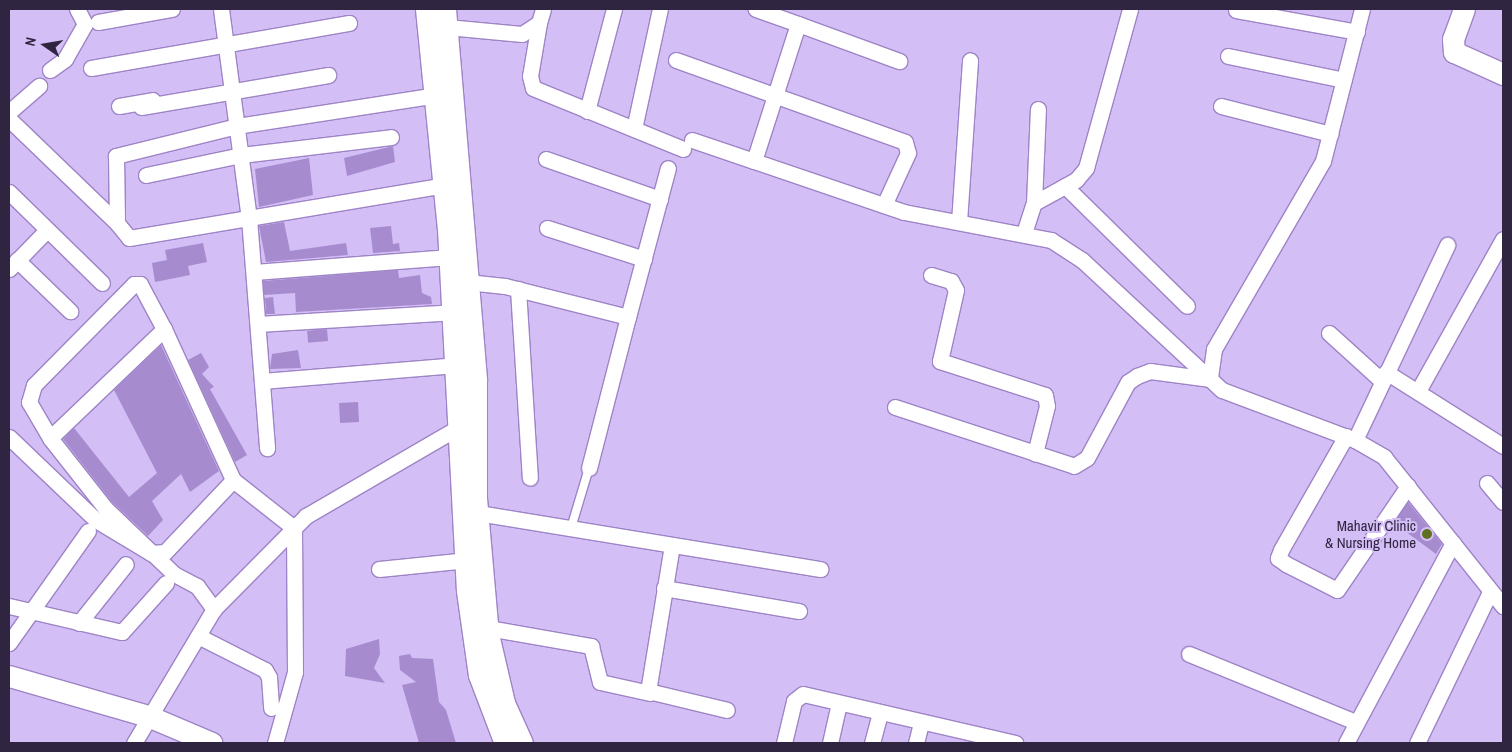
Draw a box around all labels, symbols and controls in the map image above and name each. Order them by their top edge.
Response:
north arrow [20,20,70,70]
text: N [21,36,40,48]
place label: Mahavir Clinic & Nursing Home [1325,516,1416,551]
marker: Mahavir Clinic & Nursing Home [1420,527,1434,541]

